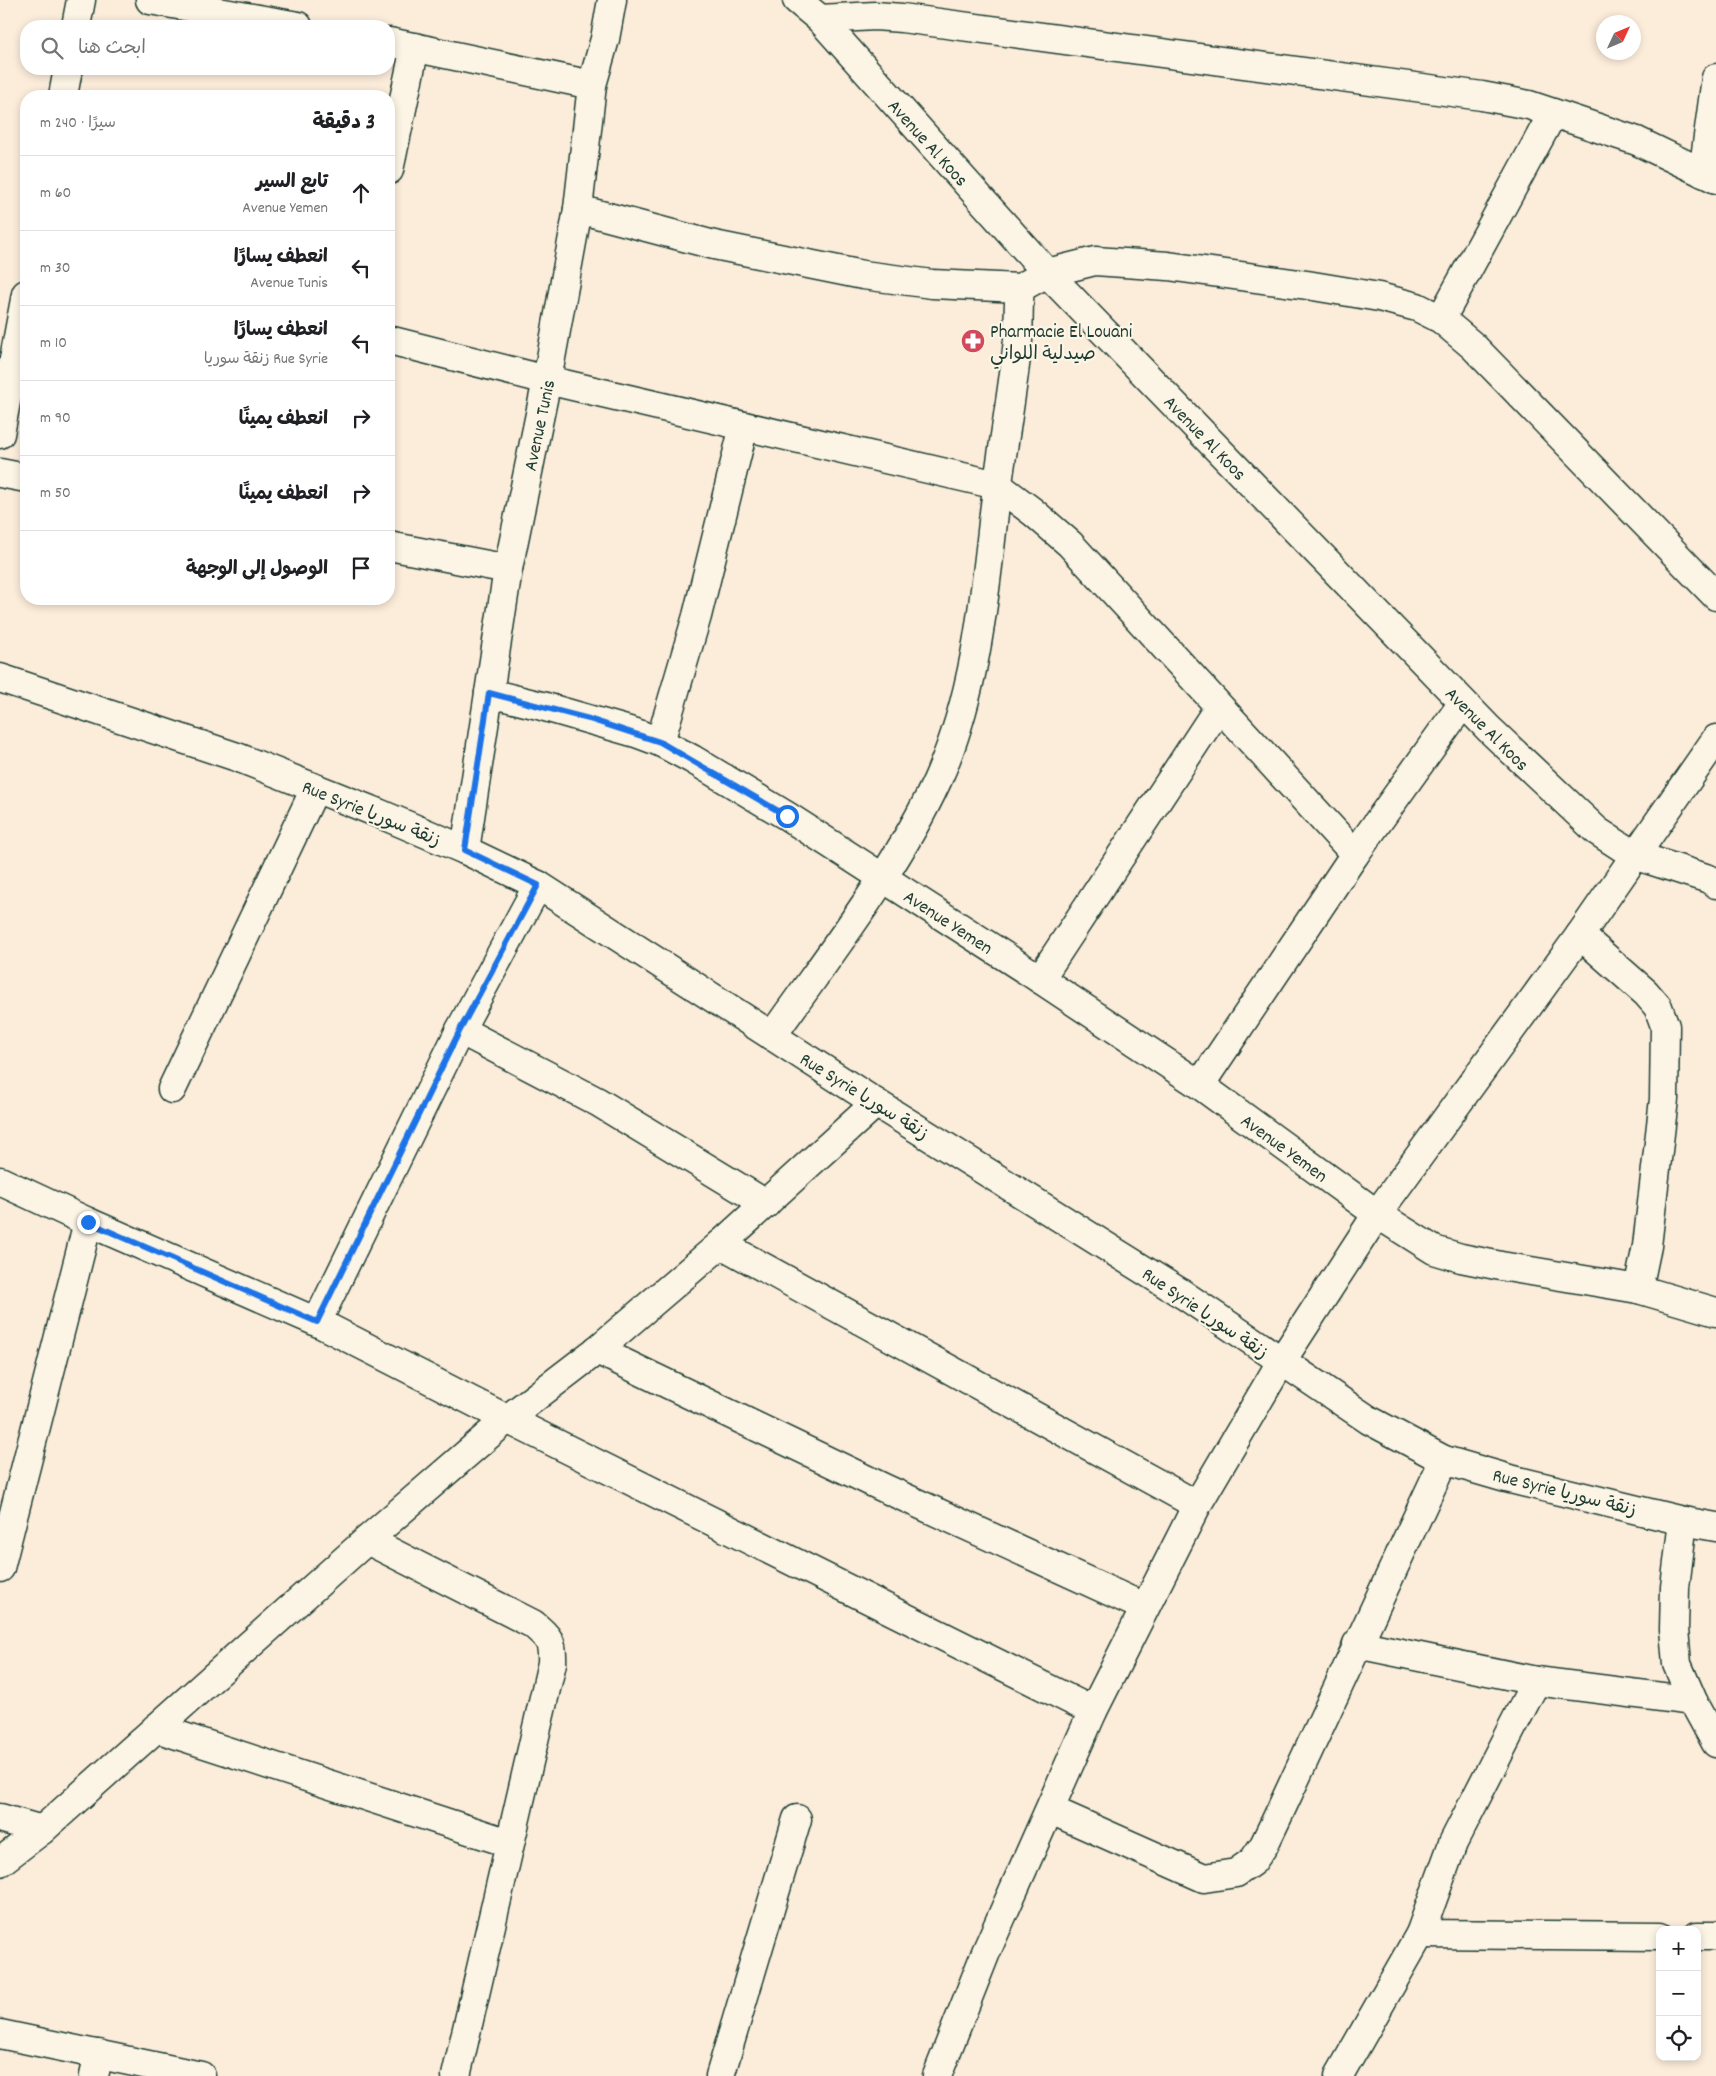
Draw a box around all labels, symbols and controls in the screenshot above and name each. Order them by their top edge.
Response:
north arrow [1596,15,1641,60]
search box [20,20,395,75]
icon: search [38,34,66,62]
text: ابحث هنا [78,36,146,63]
street label: Avenue Al Koos [880,95,973,194]
text: 3 دقيقة [312,109,375,139]
text: سيرًا · 240 m [40,112,116,135]
text: تابع السير [256,170,328,197]
icon: ahead [347,179,375,207]
text: 60 m [40,182,71,205]
text: Avenue Yemen [242,197,328,220]
text: انعطف يسارًا [234,245,328,272]
icon: left [347,254,375,282]
text: 30 m [40,257,71,280]
text: Avenue Tunis [250,272,328,295]
text: انعطف يسارًا [234,318,328,345]
place label: Pharmacie El Louani صيدلية اللواني [990,320,1133,369]
pharmacy icon: Pharmacie El Louani صيدلية اللواني [960,328,986,354]
icon: left [347,329,375,357]
text: 10 m [40,332,67,355]
text: Rue Syrie زنقة سوريا [204,348,328,371]
street label: Avenue Tunis [519,378,564,474]
street label: Avenue Al Koos [1156,391,1251,488]
icon: right [347,404,375,432]
text: 90 m [40,407,71,430]
text: انعطف يمينًا [239,407,328,434]
icon: right [347,479,375,507]
text: 50 m [40,482,71,505]
text: انعطف يمينًا [239,482,328,509]
icon: arrive [347,554,375,582]
text: الوصول إلى الوجهة [186,557,328,584]
street label: Avenue Al Koos [1437,682,1534,779]
street label: Rue Syrie زنقة سوريا [297,775,444,855]
route start [776,805,799,828]
street label: Avenue Yemen [897,885,997,963]
street label: Rue Syrie زنقة سوريا [793,1047,933,1148]
street label: Avenue Yemen [1234,1109,1332,1191]
route end [77,1211,100,1234]
street label: Rue Syrie زنقة سوريا [1135,1262,1273,1367]
street label: Rue Syrie زنقة سوريا [1489,1463,1639,1525]
map controls [1656,1926,1701,2061]
button: + [1656,1926,1701,1971]
button: − [1656,1971,1701,2016]
button: locate [1656,2016,1701,2061]

